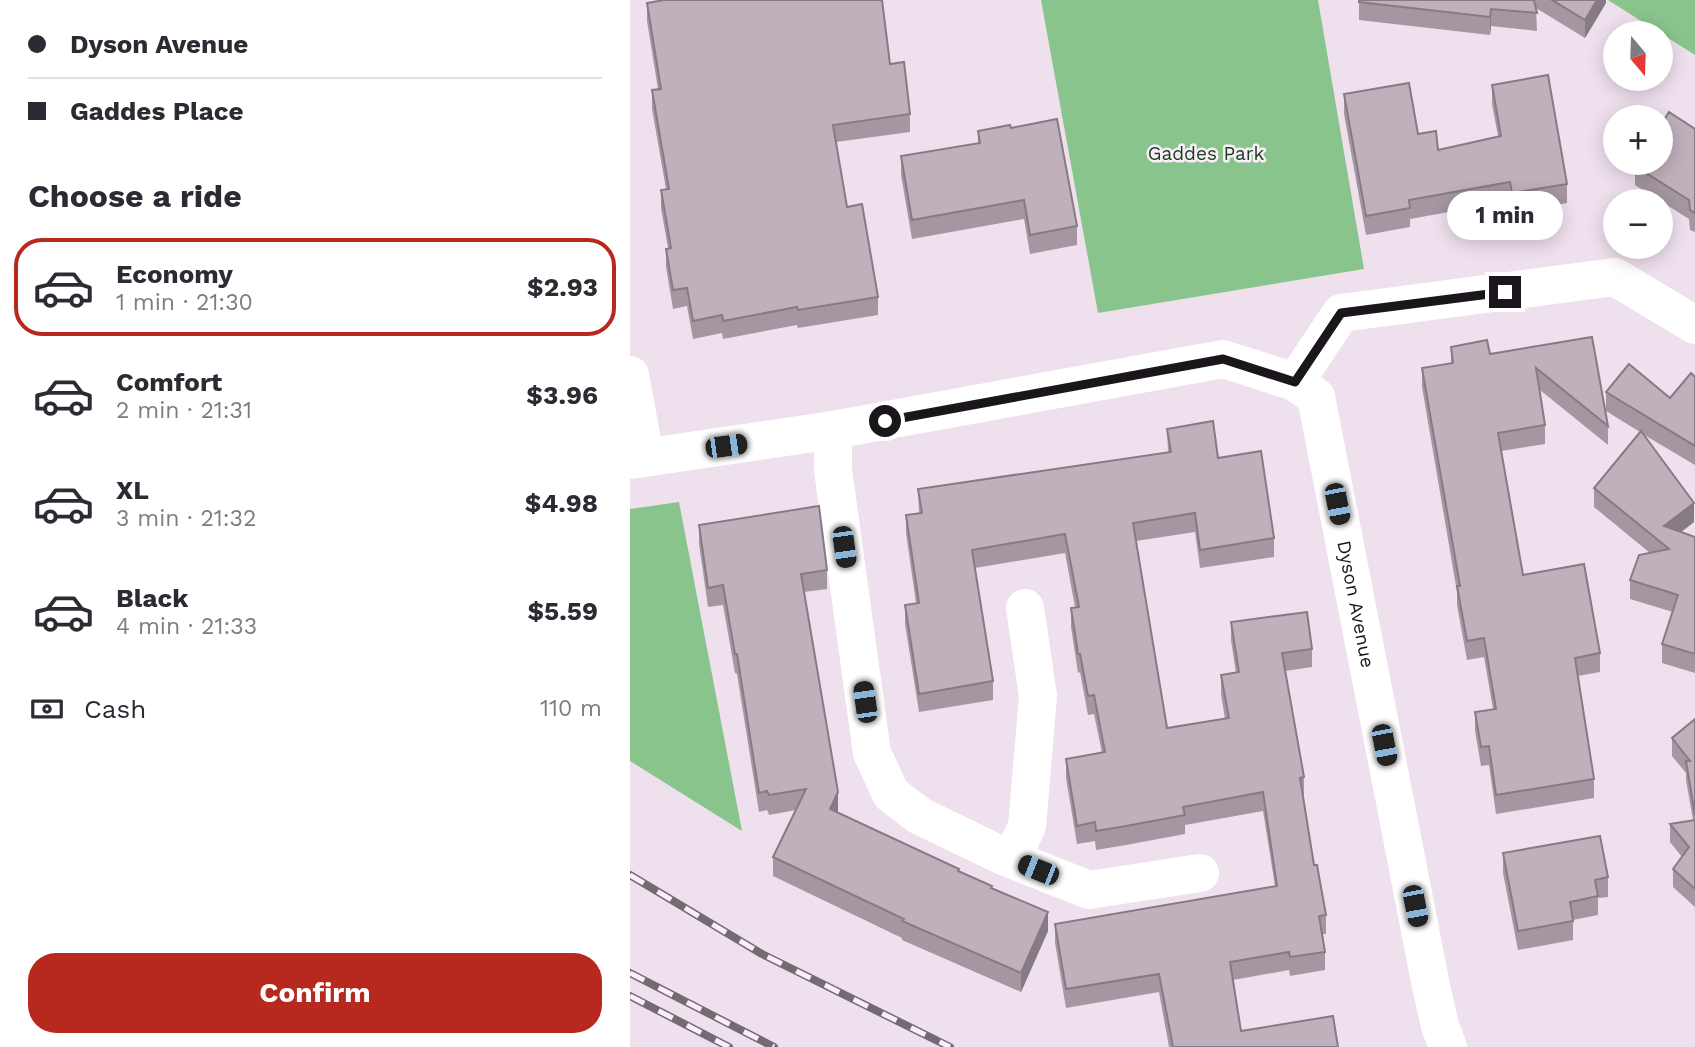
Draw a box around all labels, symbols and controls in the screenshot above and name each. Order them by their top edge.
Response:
north arrow [1603,21,1673,91]
map controls [1603,21,1673,259]
text: Dyson Avenue [70,29,248,59]
text: Gaddes Place [70,96,244,126]
button: + [1603,105,1673,175]
park label: Gaddes Park [1148,142,1265,165]
text: Choose a ride [28,177,242,215]
button: − [1603,189,1673,259]
callout: 1 min [1447,190,1563,240]
text: 1 min [1475,202,1535,229]
icon: car [32,256,95,319]
text: Economy [116,259,233,289]
text: $2.93 [527,272,598,302]
route end [1489,276,1521,308]
text: 1 min · 21:30 [116,289,253,316]
icon: car [32,364,95,427]
text: Comfort [116,367,222,397]
text: $3.96 [526,380,598,410]
text: 2 min · 21:31 [116,397,252,424]
route start [869,405,901,437]
car [704,433,749,459]
icon: car [32,472,95,535]
text: XL [116,475,149,505]
car [1323,481,1352,527]
text: $4.98 [525,488,598,518]
text: 3 min · 21:32 [116,505,256,532]
car [831,525,858,569]
street label: Dyson Avenue [1332,539,1380,670]
icon: car [32,580,95,643]
text: Black [116,583,188,613]
text: $5.59 [527,596,598,626]
text: 4 min · 21:33 [116,613,257,640]
car [852,680,879,724]
icon: cash [28,690,66,728]
text: Cash [84,694,146,724]
text: 110 m [540,695,602,722]
car [1370,722,1399,768]
car [1015,852,1062,888]
car [1401,883,1430,929]
button: Confirm [28,953,602,1033]

